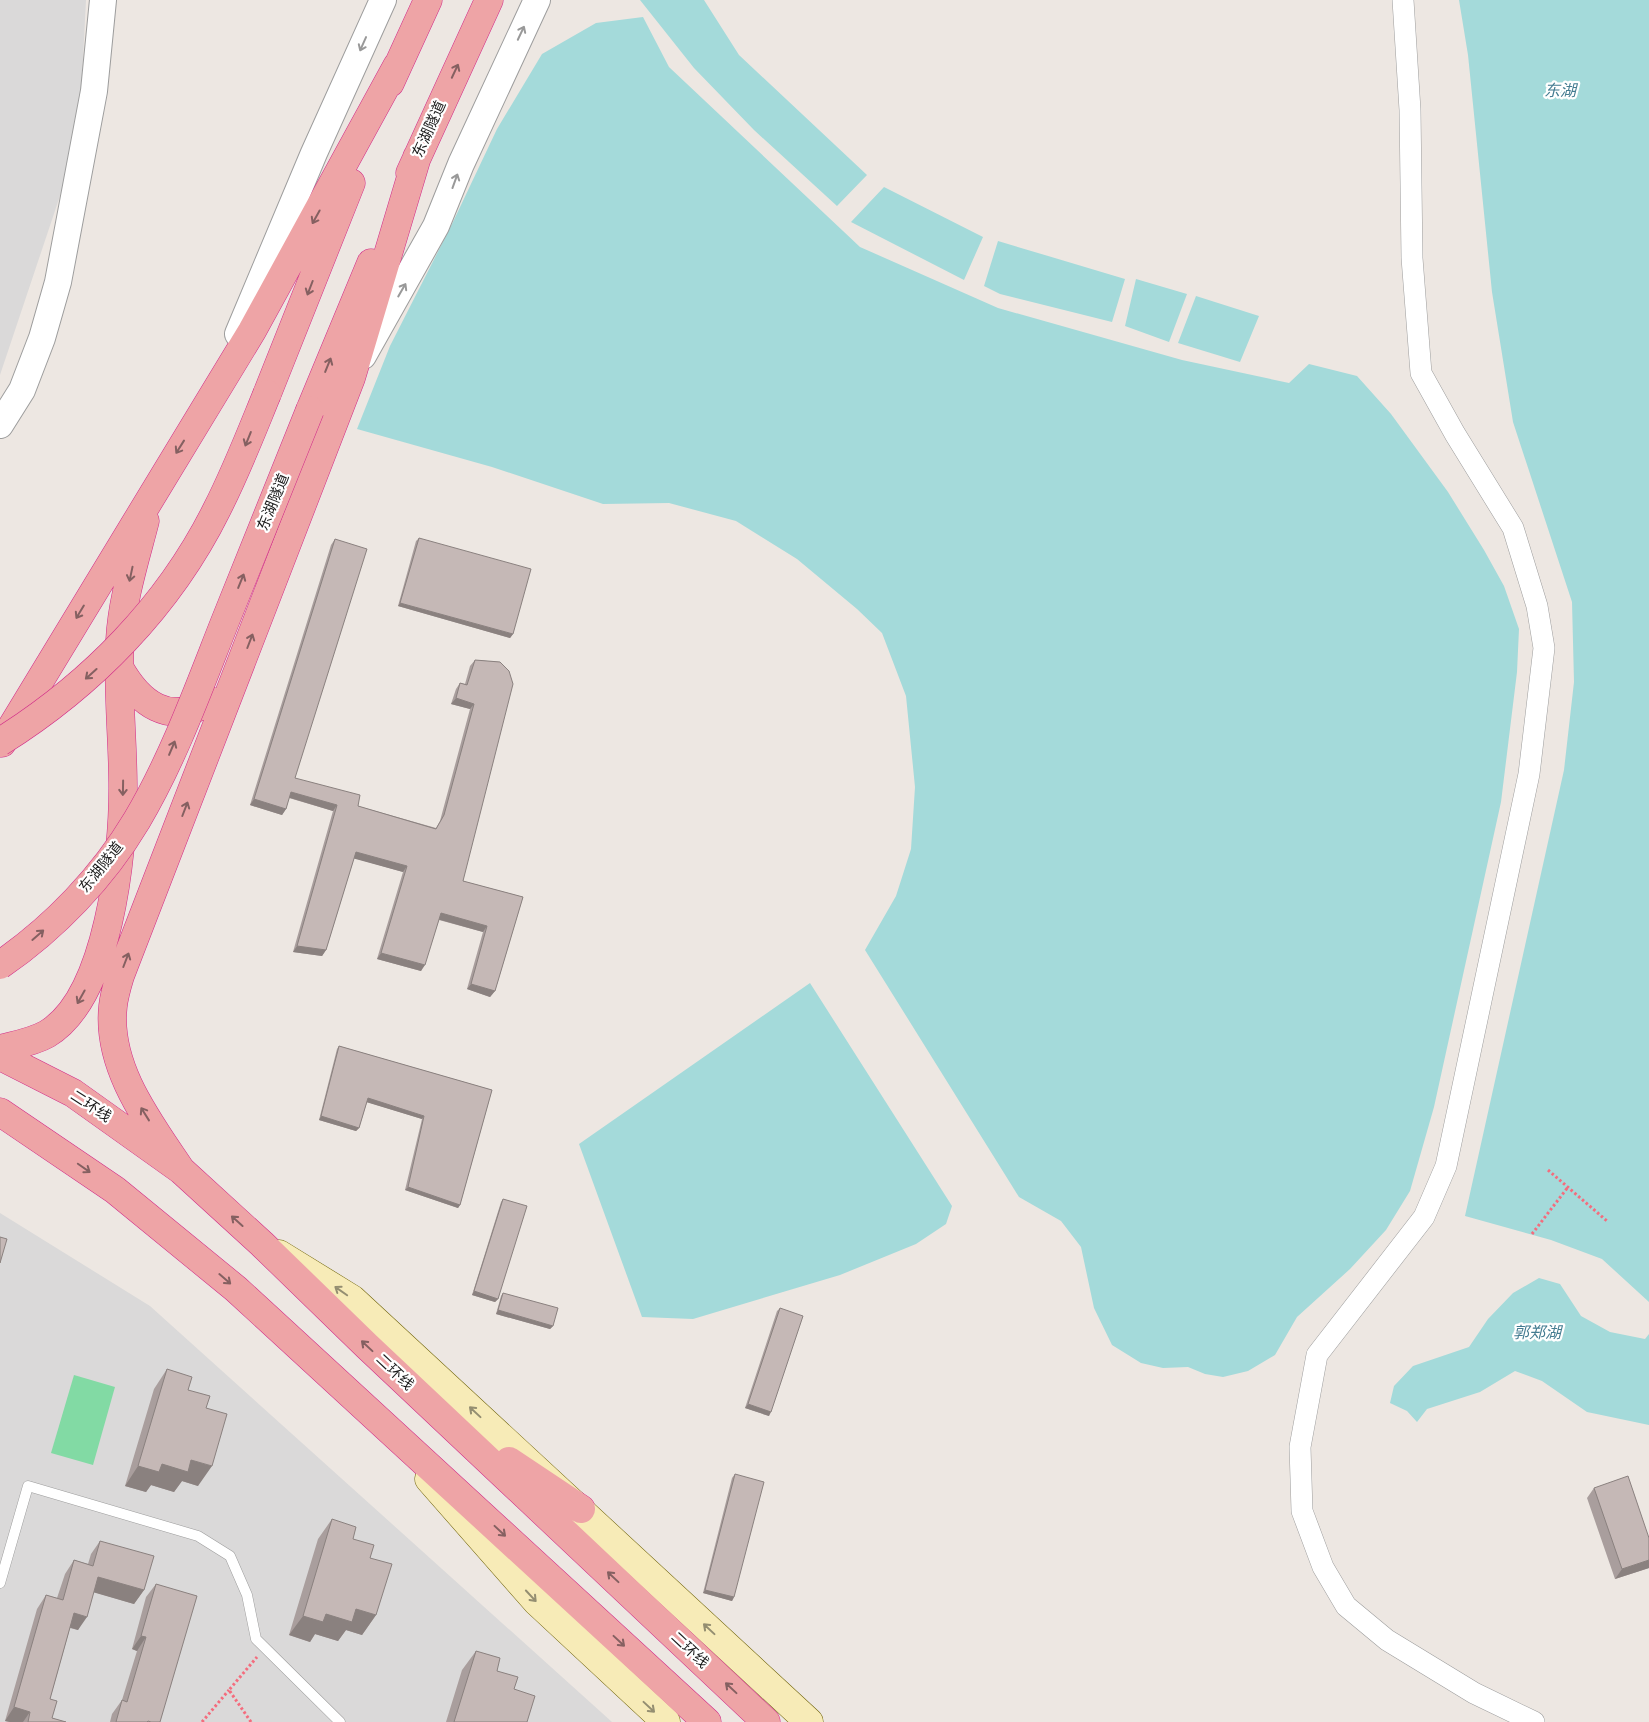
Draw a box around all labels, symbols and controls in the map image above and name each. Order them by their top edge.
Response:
one-way arrow [516,26,526,41]
one-way arrow [357,36,367,51]
one-way arrow [451,64,461,79]
water label: 东湖 [1544,82,1579,101]
street label: 东湖隧道 [409,98,450,160]
one-way arrow [451,174,460,189]
one-way arrow [310,209,320,223]
one-way arrow [304,280,313,295]
one-way arrow [397,284,407,298]
one-way arrow [324,358,334,373]
one-way arrow [243,431,253,446]
one-way arrow [175,440,185,454]
street label: 东湖隧道 [253,471,294,534]
one-way arrow [126,566,135,582]
one-way arrow [238,574,247,589]
one-way arrow [74,605,84,619]
one-way arrow [246,634,255,649]
one-way arrow [85,668,98,680]
one-way arrow [168,741,178,756]
one-way arrow [118,780,128,796]
one-way arrow [181,802,190,817]
street label: 东湖隧道 [75,838,128,897]
one-way arrow [32,929,45,940]
one-way arrow [122,953,131,968]
one-way arrow [76,989,85,1004]
street label: 二环线 [67,1086,115,1127]
one-way arrow [140,1108,150,1122]
one-way arrow [77,1163,91,1173]
one-way arrow [231,1215,243,1227]
one-way arrow [218,1274,231,1285]
one-way arrow [334,1286,348,1296]
water label: 郭郑湖 [1513,1324,1564,1343]
one-way arrow [360,1340,373,1352]
street label: 二环线 [372,1350,418,1395]
one-way arrow [468,1406,481,1417]
one-way arrow [493,1525,506,1537]
one-way arrow [606,1571,619,1583]
one-way arrow [525,1589,537,1602]
one-way arrow [703,1623,716,1635]
street label: 二环线 [667,1628,713,1673]
one-way arrow [613,1635,626,1647]
one-way arrow [724,1682,737,1694]
one-way arrow [643,1701,656,1713]

